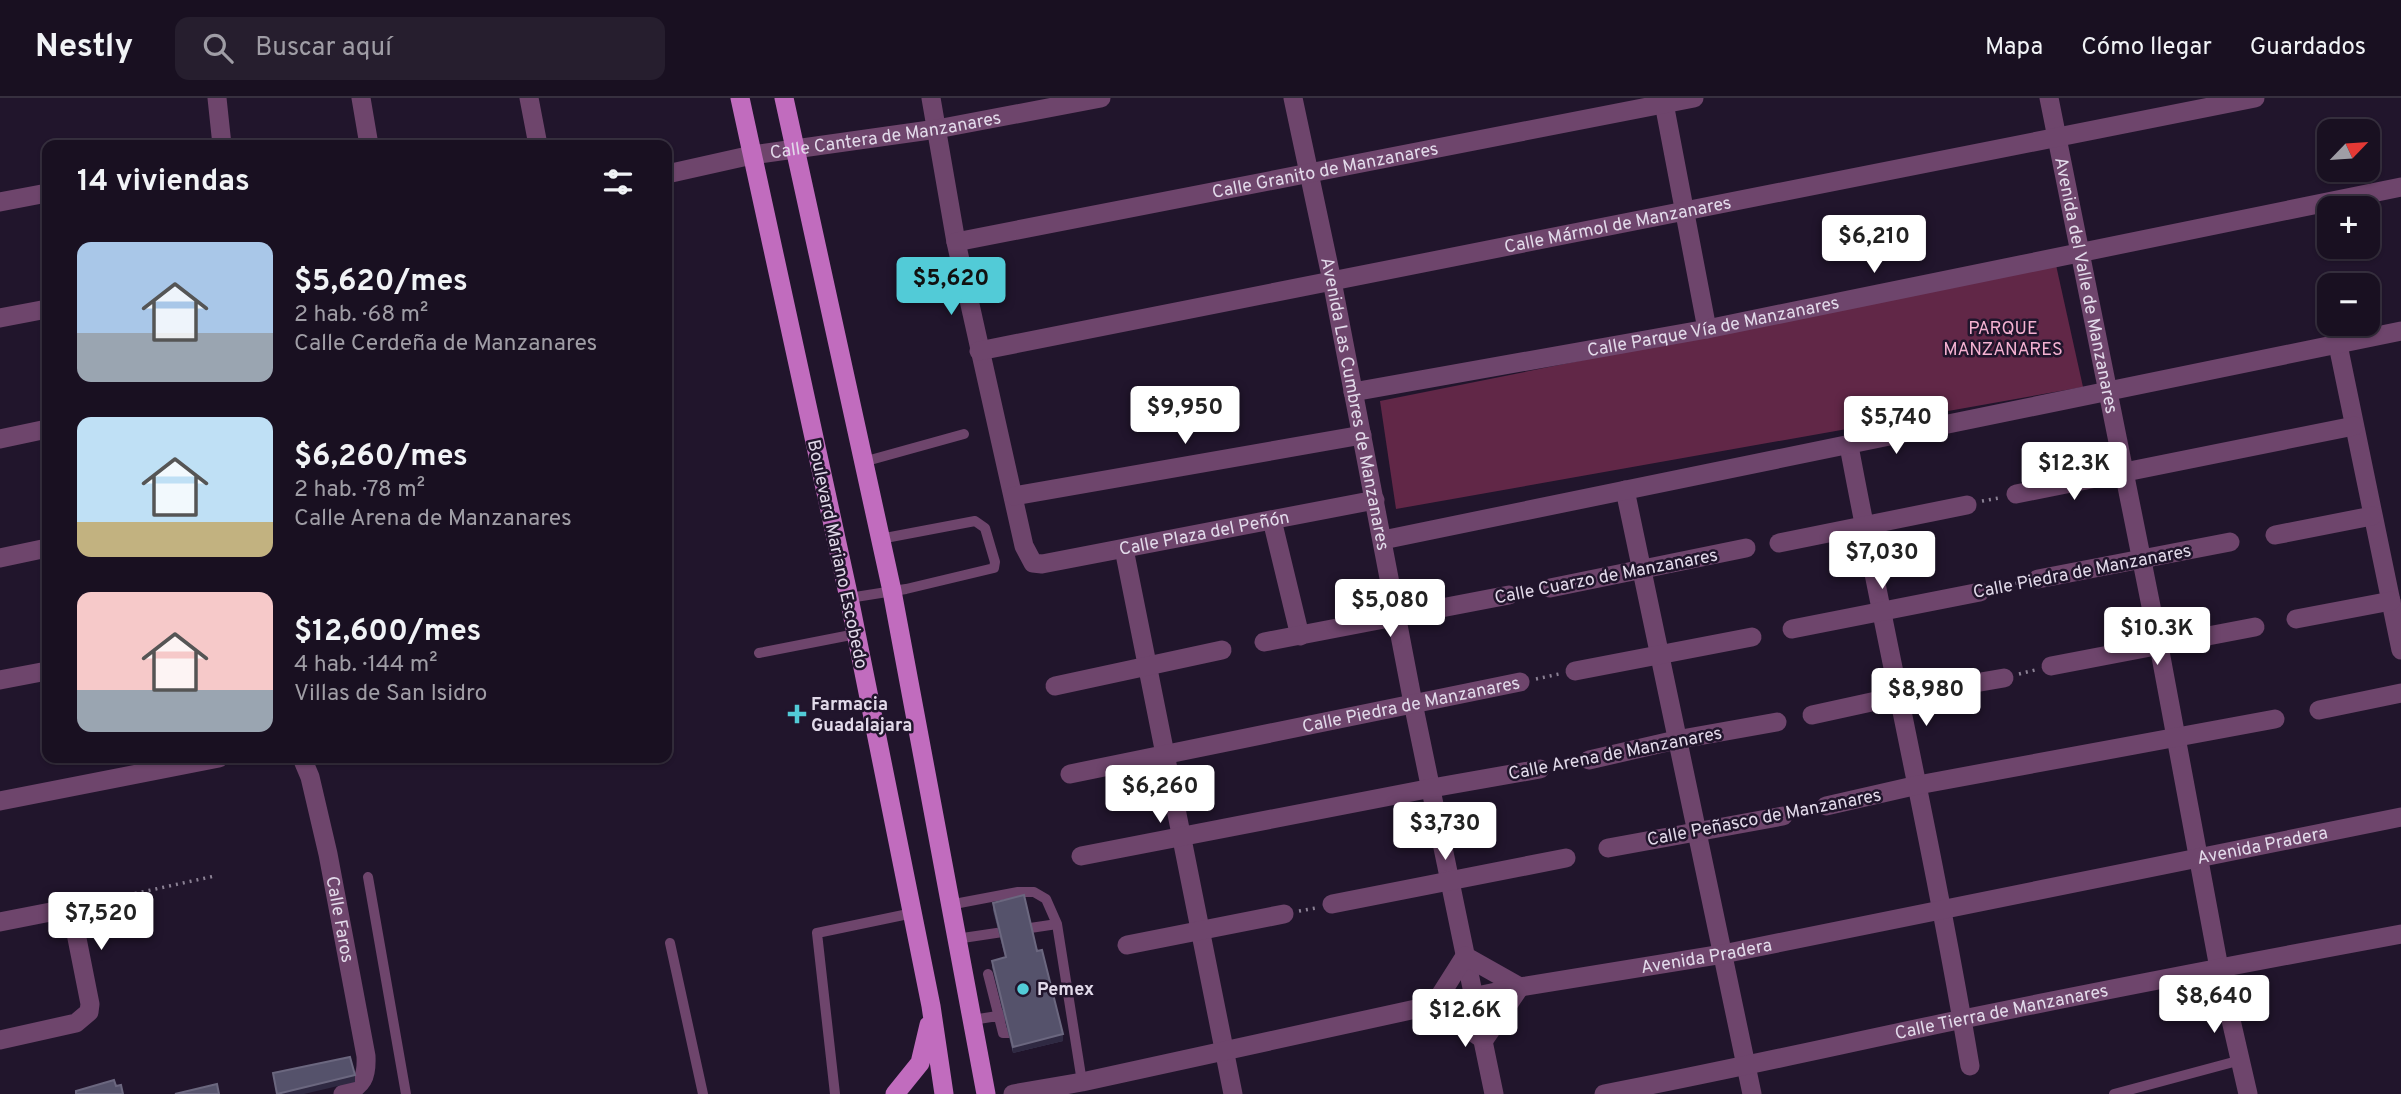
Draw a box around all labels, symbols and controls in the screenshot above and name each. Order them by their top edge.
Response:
search box [175,17,665,80]
text: Nestly [35,27,133,69]
icon: search [199,29,237,67]
text: Buscar aquí [255,32,392,65]
text: Mapa [1985,33,2043,63]
text: Cómo llegar [2081,33,2212,63]
text: Guardados [2250,33,2366,63]
street label: Calle Cantera de Manzanares [768,107,1003,165]
north arrow [2317,119,2380,182]
map controls [2317,119,2380,336]
street label: Calle Granito de Manzanares [1210,138,1440,205]
street label: Avenida del Valle de Manzanares [2048,155,2122,416]
icon: filters [599,163,637,201]
text: 14 viviendas [77,164,250,201]
street label: Calle Mármol de Manzanares [1502,192,1733,260]
button: + [2317,196,2380,259]
pin: $6,210 [1817,216,1931,275]
text: $6,210 [1838,223,1910,252]
street label: Avenida Las Cumbres de Manzanares [1314,255,1393,553]
pin: $5,620 [894,258,1008,317]
text: $5,620/mes [294,264,468,301]
text: $5,620 [913,265,989,294]
icon: home [133,270,217,354]
button: − [2317,273,2380,336]
street label: Calle Parque Vía de Manzanares [1585,292,1841,363]
text: 2 hab. · 68 m² [294,301,428,330]
park label: PARQUE MANZANARES [1943,318,2063,362]
text: Calle Cerdeña de Manzanares [294,330,597,359]
pin: $9,950 [1128,386,1242,446]
text: $9,950 [1146,394,1224,423]
pin: $5,740 [1839,396,1953,456]
text: $5,740 [1860,404,1932,433]
street label: Boulevard Mariano Escobedo [801,438,872,671]
text: $6,260/mes [294,439,468,476]
pin: $12.3K [2017,442,2131,502]
icon: home [133,445,217,529]
text: $12.3K [2038,450,2110,479]
text: 2 hab. · 78 m² [294,476,425,505]
text: Calle Arena de Manzanares [294,505,572,534]
street label: Calle Plaza del Peñón [1117,507,1292,562]
pin: $7,030 [1825,532,1939,591]
text: $7,030 [1845,539,1919,568]
street label: Calle Piedra de Manzanares [1971,540,2193,605]
street label: Calle Cuarzo de Manzanares [1493,545,1720,610]
pin: $5,080 [1333,580,1447,639]
text: $5,080 [1351,587,1429,616]
pin: $10.3K [2100,608,2214,667]
text: $12,600/mes [294,614,481,651]
text: $10.3K [2120,615,2194,644]
icon: home [133,620,217,704]
text: 4 hab. · 144 m² [294,651,438,680]
pin: $8,980 [1869,668,1983,728]
street label: Calle Piedra de Manzanares [1300,672,1522,739]
text: $8,980 [1888,676,1964,705]
text: Villas de San Isidro [294,680,487,709]
place label: Farmacia Guadalajara [811,694,912,738]
marker: Farmacia Guadalajara [789,706,805,722]
street label: Calle Arena de Manzanares [1506,722,1724,786]
pin: $6,260 [1103,766,1217,825]
text: $6,260 [1121,773,1199,802]
street label: Calle Peñasco de Manzanares [1645,784,1883,852]
pin: $3,730 [1388,802,1502,862]
text: $3,730 [1409,810,1481,839]
street label: Avenida Pradera [2195,822,2330,871]
street label: Calle Faros [319,874,358,965]
pin: $7,520 [44,892,158,952]
text: $7,520 [64,900,138,929]
street label: Avenida Pradera [1639,934,1774,980]
pin: $8,640 [2157,976,2271,1035]
place label: Pemex [1037,979,1094,1002]
street label: Calle Tierra de Manzanares [1893,980,2110,1046]
marker: Pemex [1015,981,1031,997]
text: $8,640 [2175,983,2253,1012]
pin: $12.6K [1408,990,1522,1049]
text: $12.6K [1428,997,1502,1026]

